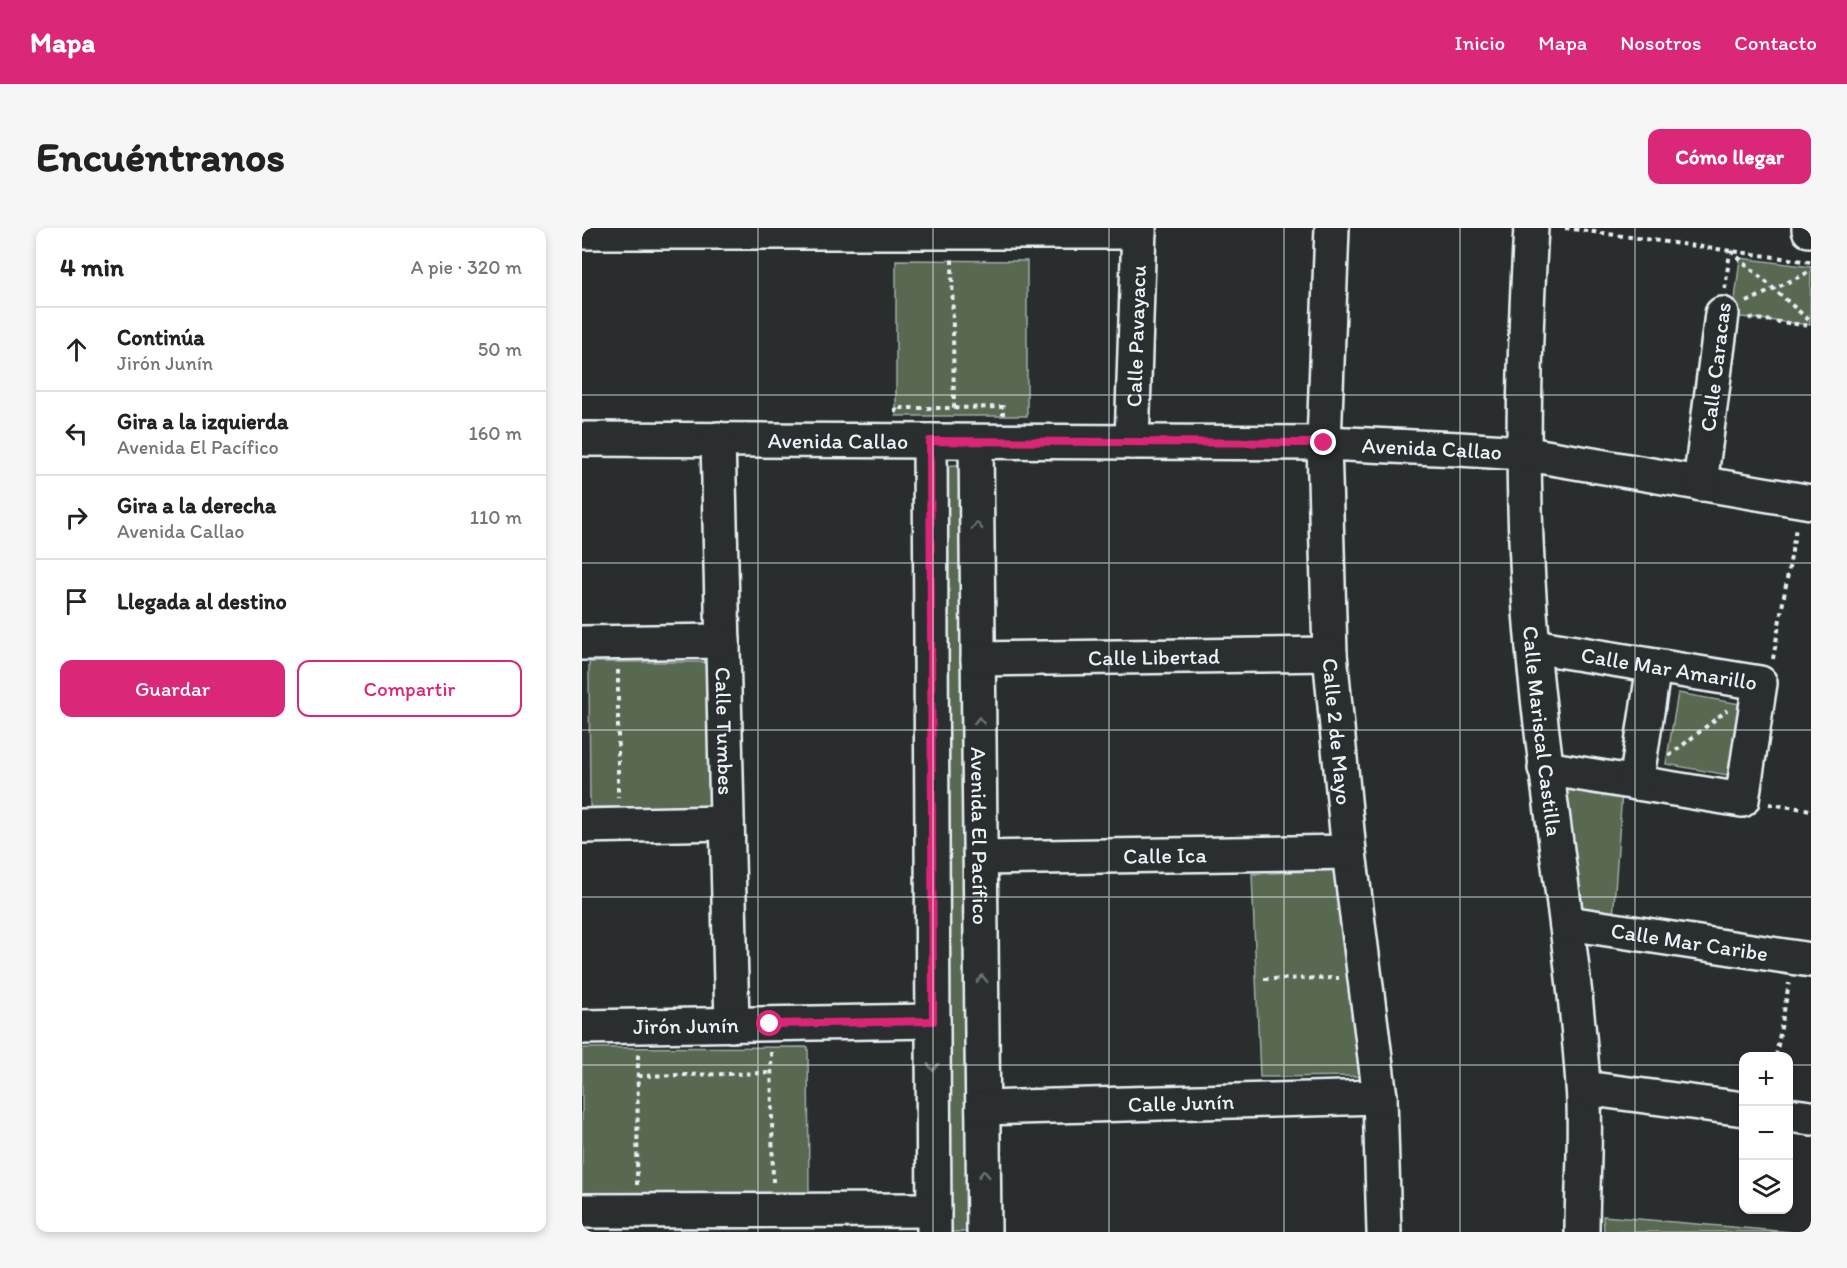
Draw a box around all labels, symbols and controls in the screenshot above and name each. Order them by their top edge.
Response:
text: Mapa [30,25,95,59]
text: Inicio [1455,30,1505,55]
text: Mapa [1538,30,1587,55]
text: Nosotros [1620,30,1701,55]
text: Contacto [1734,30,1817,55]
button: Cómo llegar [1648,129,1811,184]
text: Encuéntranos [36,131,285,182]
text: 4 min [60,251,124,283]
text: A pie · 320 m [411,255,522,279]
street label: Calle Pavayacu [1120,264,1152,408]
street label: Calle Caracas [1694,301,1737,433]
text: Continúa [117,324,205,351]
icon: ahead [60,333,93,366]
text: 50 m [478,337,522,361]
text: Jirón Junín [117,351,213,375]
text: Gira a la izquierda [117,408,288,435]
icon: left [60,417,93,450]
text: 160 m [469,421,522,445]
street label: Avenida Callao [768,427,908,455]
route end [1310,429,1336,455]
street label: Avenida Callao [1361,432,1503,466]
text: Avenida El Pacífico [117,435,279,459]
text: Gira a la derecha [117,492,276,519]
icon: right [60,501,93,534]
text: 110 m [470,505,522,529]
text: Avenida Callao [117,519,244,543]
one-way arrow [971,521,983,530]
icon: arrive [60,585,93,618]
text: Llegada al destino [117,588,287,615]
street label: Calle Mariscal Castilla [1517,625,1568,838]
street label: Calle Mar Amarillo [1579,641,1759,696]
street label: Calle Libertad [1088,643,1220,671]
street label: Calle 2 de Mayo [1316,657,1357,806]
button: Guardar [60,660,285,717]
button: Compartir [297,660,522,717]
street label: Calle Tumbes [709,666,740,795]
one-way arrow [973,716,985,725]
street label: Avenida El Pacífico [965,747,994,925]
street label: Calle Ica [1123,841,1208,870]
street label: Calle Mar Caribe [1609,917,1770,967]
one-way arrow [976,974,988,983]
route start [756,1010,782,1036]
street label: Jirón Junín [633,1011,740,1040]
map controls [1739,1052,1793,1214]
button: + [1739,1052,1793,1106]
one-way arrow [927,1062,940,1071]
street label: Calle Junín [1127,1088,1235,1118]
button: − [1739,1106,1793,1160]
button: layers [1739,1160,1793,1214]
one-way arrow [978,1169,990,1178]

